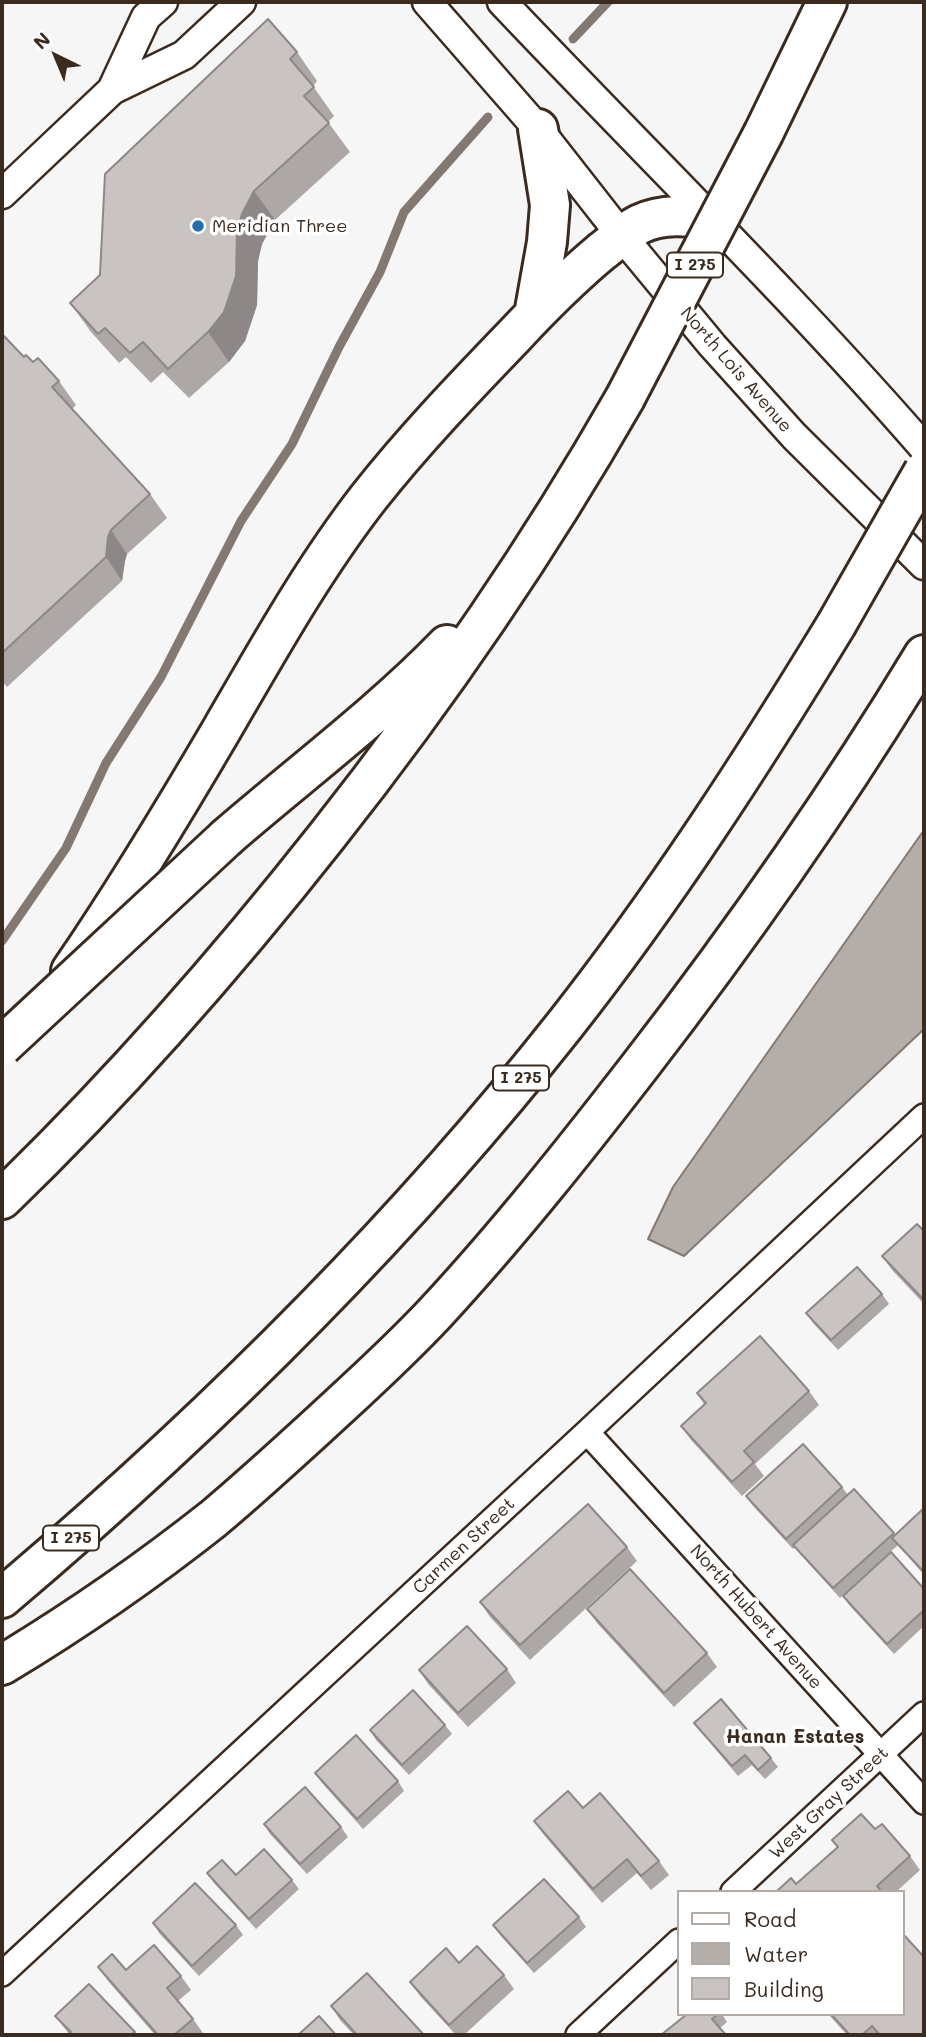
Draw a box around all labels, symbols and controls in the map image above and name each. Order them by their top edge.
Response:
north arrow [21,21,91,91]
text: N [28,26,55,54]
place label: Meridian Three [212,215,347,237]
marker: Meridian Three [190,218,206,234]
road number: I 275 [667,252,723,278]
street label: North Lois Avenue [676,303,796,437]
road number: I 275 [493,1066,549,1090]
street label: Carmen Street [409,1493,519,1599]
road number: I 275 [43,1526,99,1550]
street label: North Hubert Avenue [685,1540,827,1694]
district label: Hanan Estates [726,1726,864,1748]
street label: West Gray Street [765,1742,893,1864]
legend [678,1890,905,2016]
text: Road [744,1905,796,1932]
text: Water [744,1940,808,1967]
text: Building [744,1975,824,2002]

